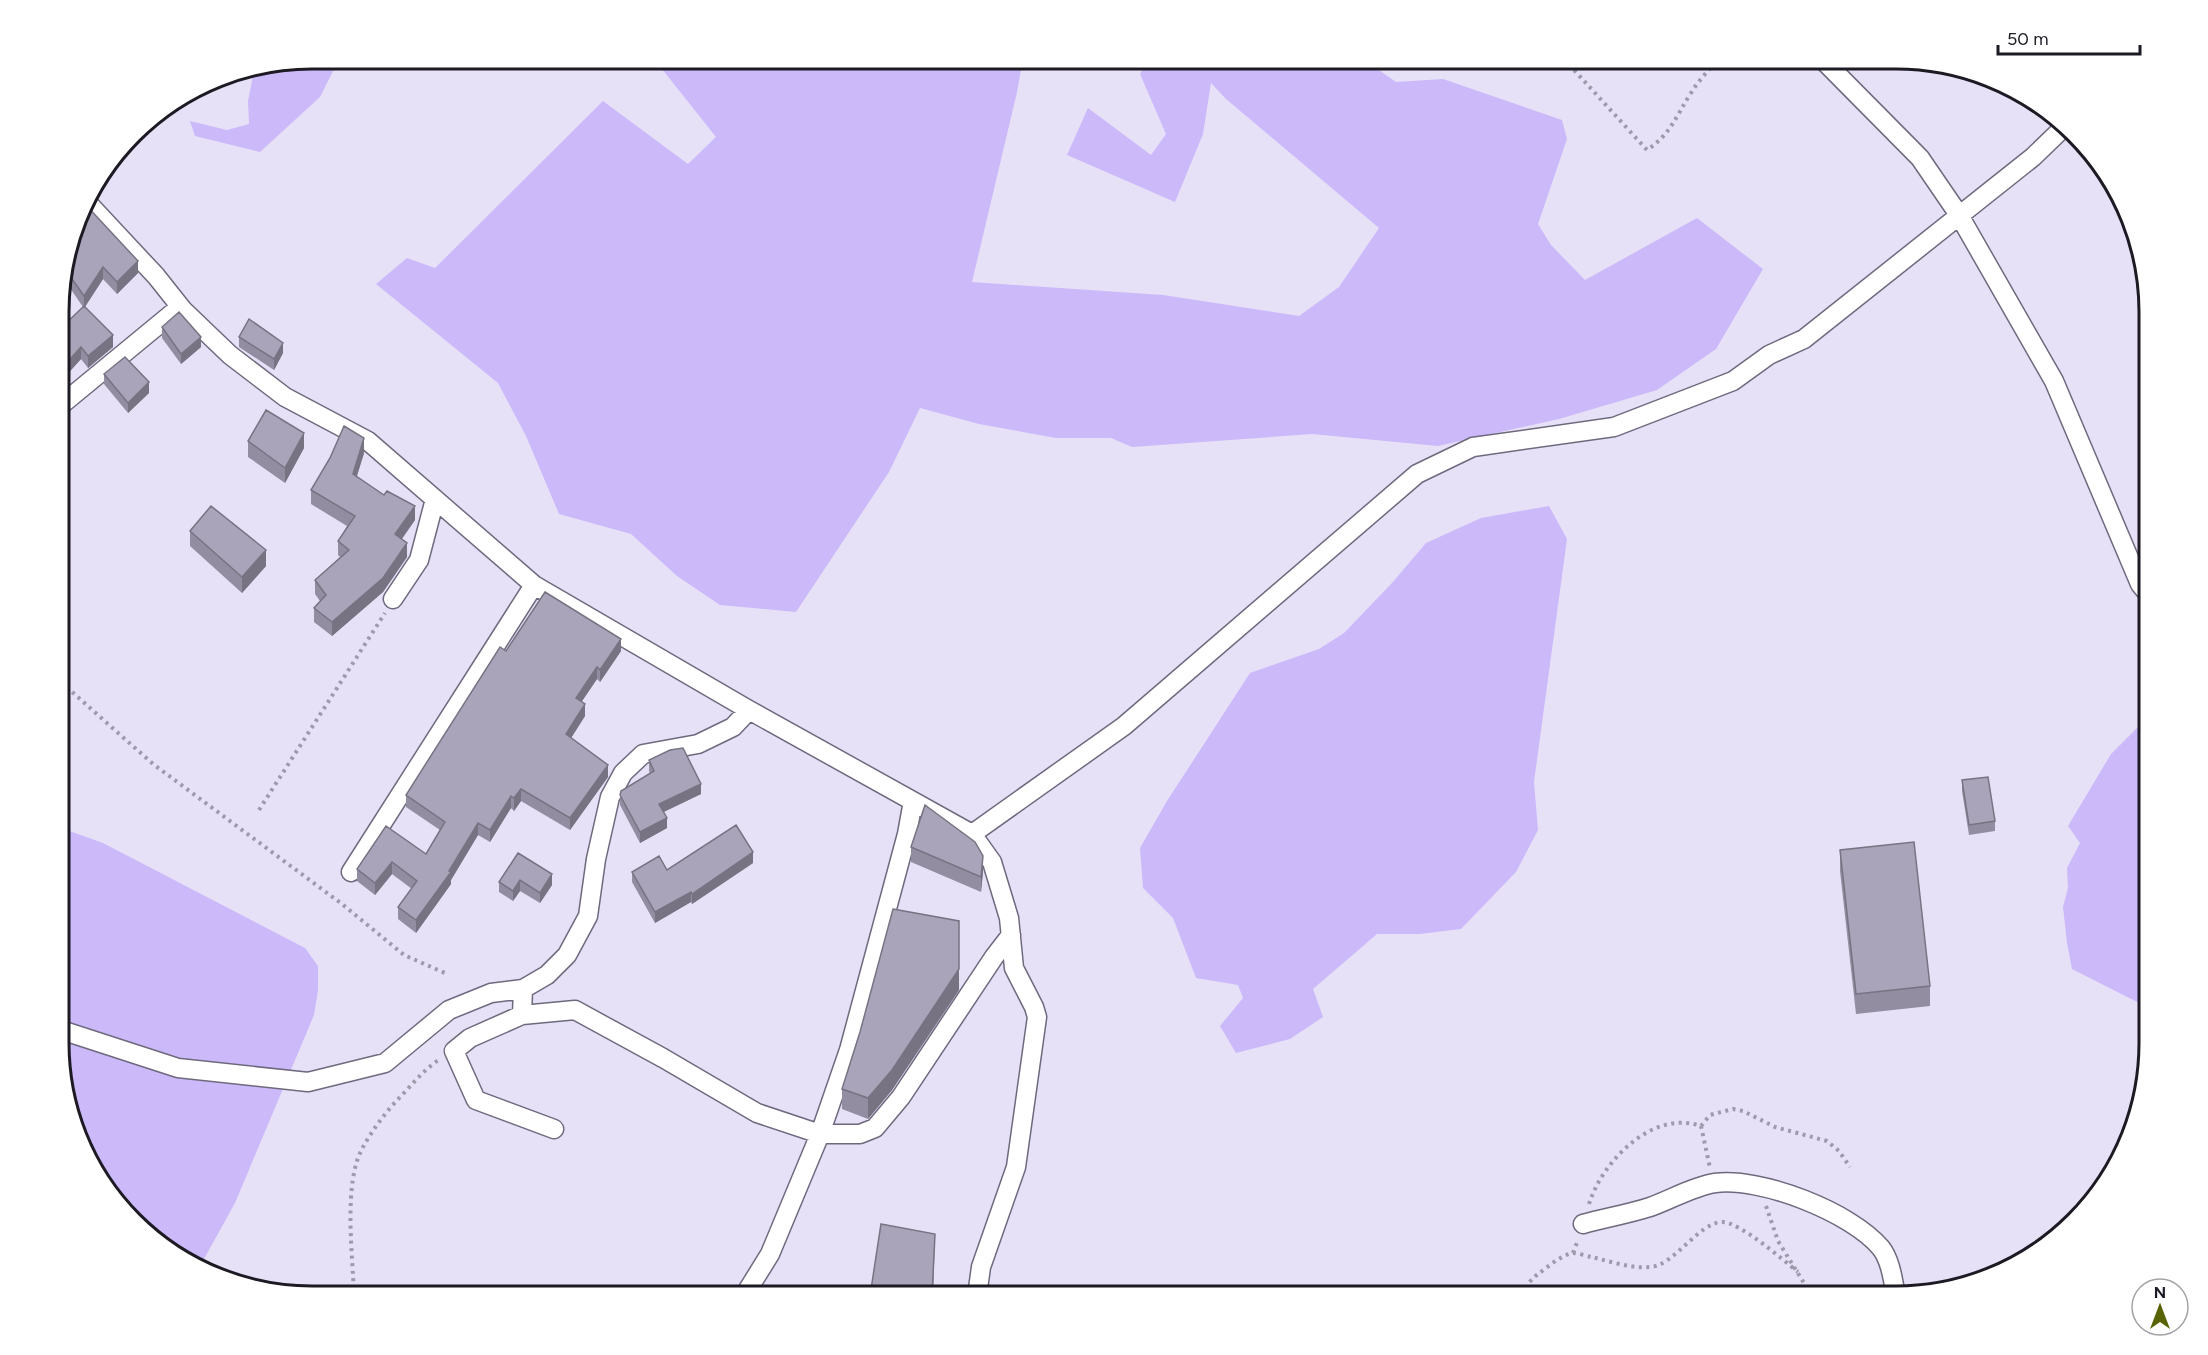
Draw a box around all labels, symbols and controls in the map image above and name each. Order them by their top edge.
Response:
scale bar [1998,18,2140,56]
text: 50 m [2007,28,2049,50]
north arrow [2130,1277,2190,1337]
text: N [2154,1283,2166,1302]

